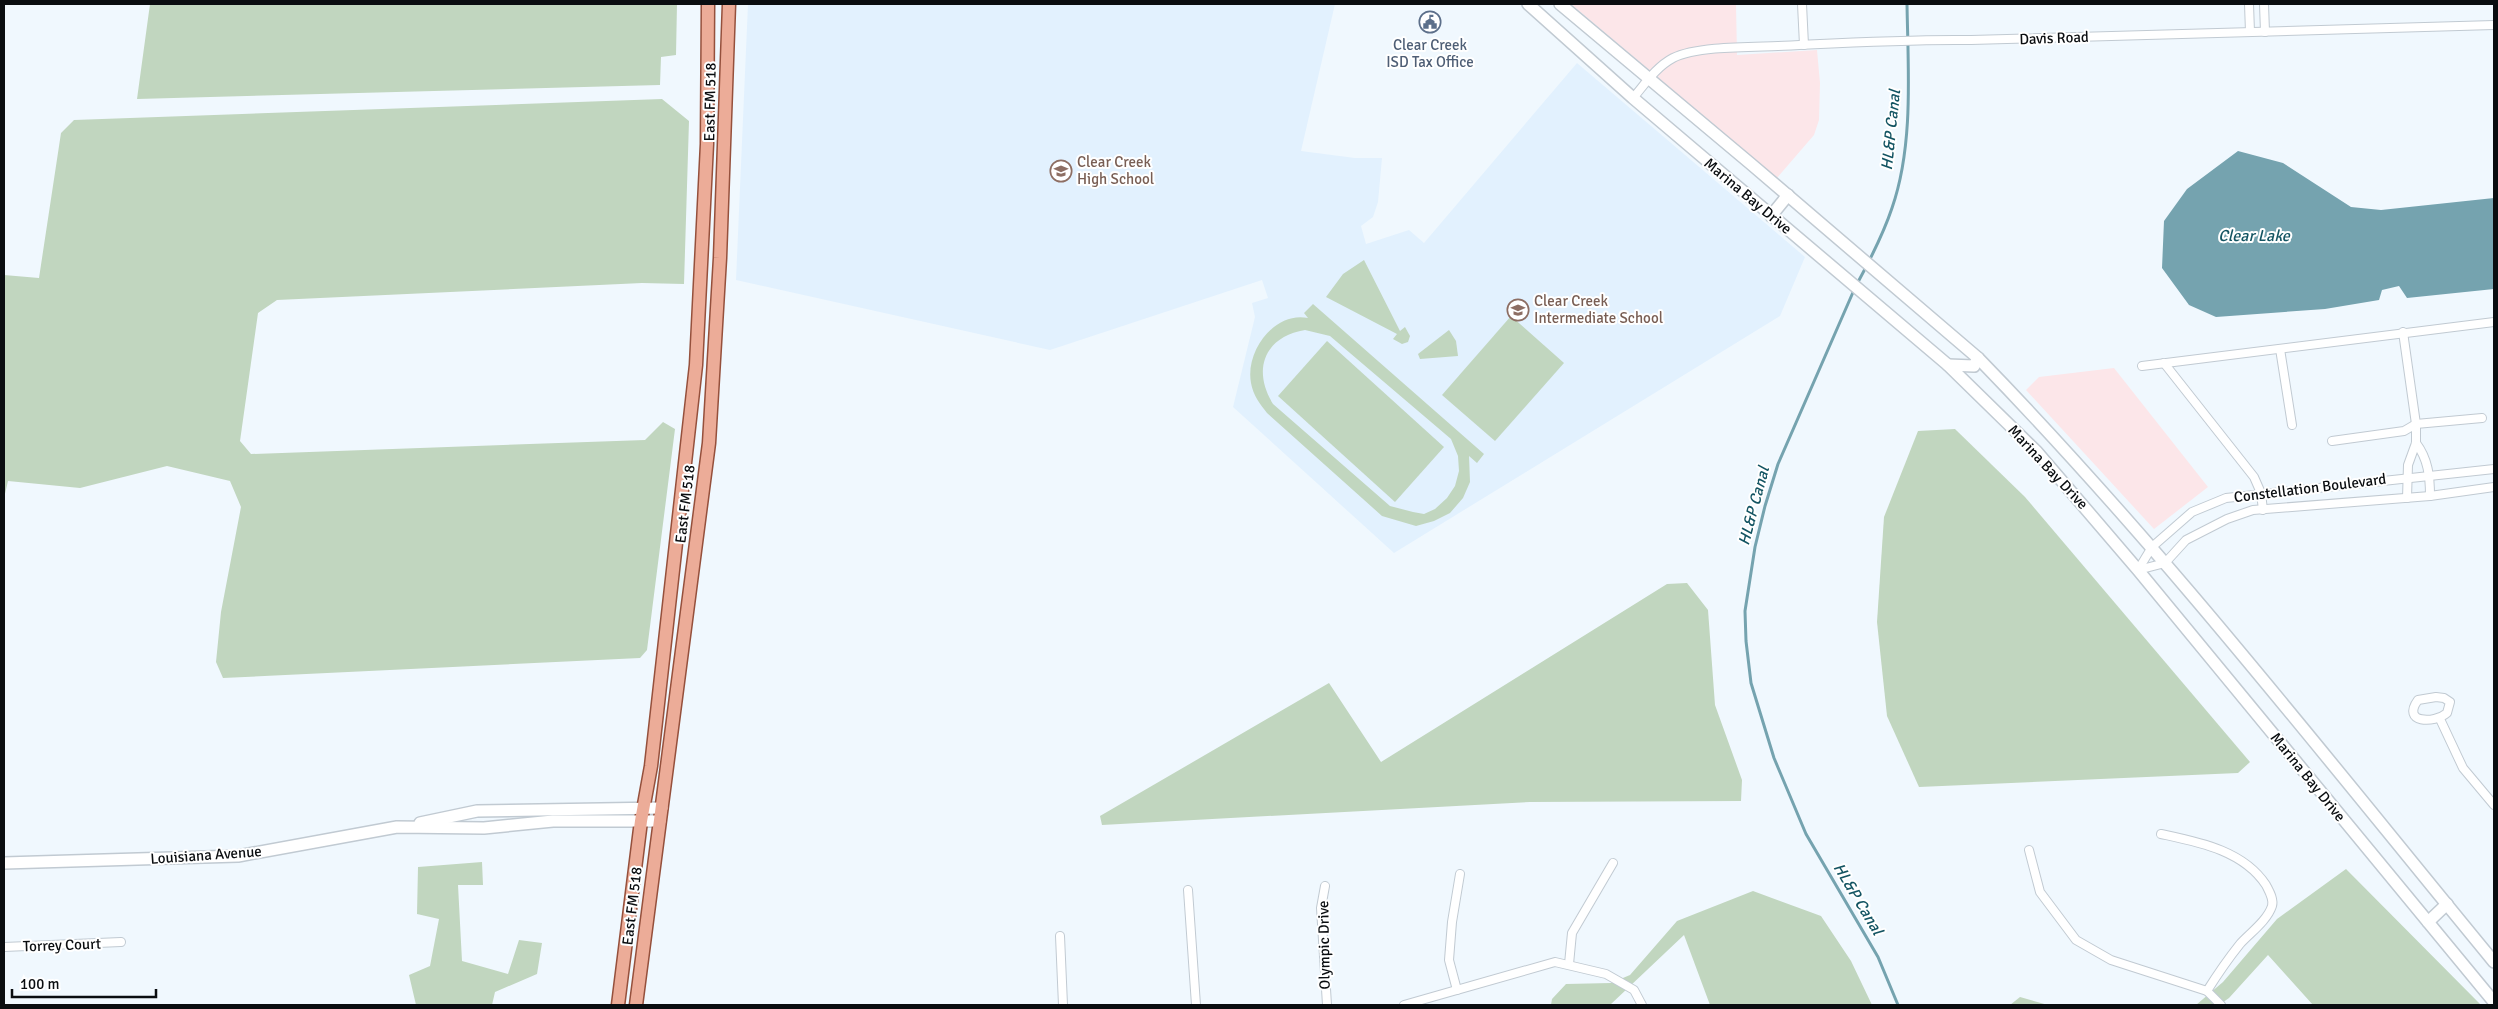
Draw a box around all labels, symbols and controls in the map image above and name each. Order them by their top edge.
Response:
public building icon: Clear Creek ISD Tax Office [1418,10,1442,34]
street label: Davis Road [2019,28,2089,48]
place label: Clear Creek ISD Tax Office [1386,36,1474,71]
street label: East FM 518 [700,63,720,141]
water label: HL&P Canal [1877,88,1905,171]
place label: Clear Creek High School [1077,153,1154,188]
street label: Marina Bay Drive [1700,154,1796,238]
school or university icon: Clear Creek High School [1049,159,1073,183]
water label: Clear Lake [2218,226,2291,246]
place label: Clear Creek Intermediate School [1534,292,1663,327]
school or university icon: Clear Creek Intermediate School [1506,298,1530,322]
street label: Marina Bay Drive [2004,421,2092,513]
water label: HL&P Canal [1734,463,1774,548]
street label: East FM 518 [671,464,699,544]
street label: Constellation Boulevard [2233,470,2387,506]
street label: Marina Bay Drive [2267,729,2349,825]
street label: Louisiana Avenue [150,842,262,868]
water label: HL&P Canal [1829,859,1888,940]
street label: East FM 518 [618,866,646,946]
street label: Olympic Drive [1314,900,1334,990]
street label: Torrey Court [23,935,101,955]
scale bar [12,966,156,998]
text: 100 m [20,975,60,993]

